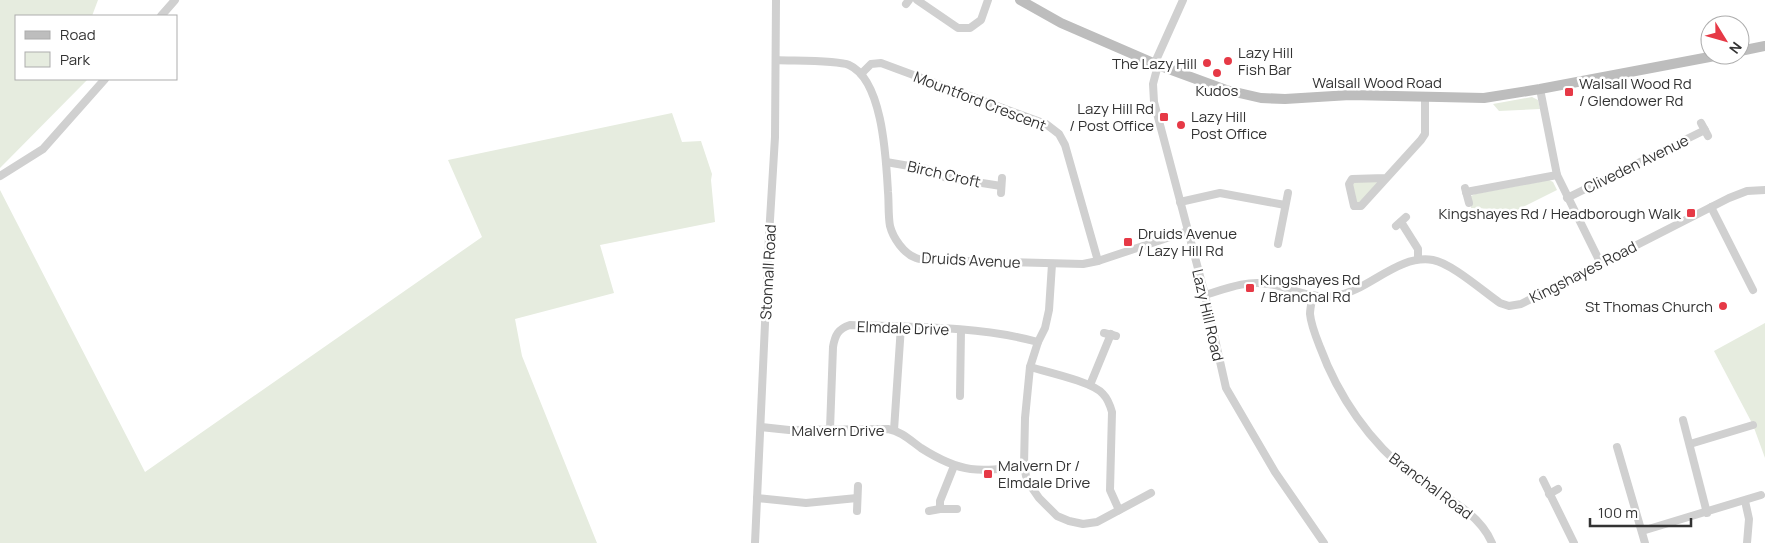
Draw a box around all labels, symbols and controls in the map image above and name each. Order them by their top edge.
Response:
legend [15,15,178,80]
north arrow [1700,15,1750,65]
text: Road [60,24,96,45]
text: N [1725,38,1746,58]
place label: Lazy Hill Fish Bar [1238,42,1293,80]
text: Park [60,49,90,70]
place label: The Lazy Hill [1112,53,1197,74]
marker: Lazy Hill Fish Bar [1222,55,1234,67]
marker: The Lazy Hill [1201,57,1213,69]
street label: Mountford Crescent [911,66,1049,136]
marker: Kudos [1211,67,1223,79]
street label: Walsall Wood Road [1312,72,1442,93]
place label: Walsall Wood Rd / Glendower Rd [1579,73,1692,111]
place label: Kudos [1196,80,1239,101]
marker: Walsall Wood Rd / Glendower Rd [1563,86,1575,98]
place label: Lazy Hill Rd / Post Office [1069,98,1154,136]
place label: Lazy Hill Post Office [1191,106,1267,144]
marker: Lazy Hill Rd / Post Office [1158,111,1170,123]
marker: Lazy Hill Post Office [1175,119,1187,131]
street label: Cliveden Avenue [1580,129,1692,199]
street label: Birch Croft [905,155,983,193]
place label: Kingshayes Rd / Headborough Walk [1438,203,1682,224]
marker: Kingshayes Rd / Headborough Walk [1685,207,1697,219]
place label: Druids Avenue / Lazy Hill Rd [1138,223,1237,261]
street label: Stonnall Road [755,224,781,320]
marker: Druids Avenue / Lazy Hill Rd [1122,236,1134,248]
street label: Kingshayes Road [1526,236,1640,308]
street label: Druids Avenue [921,247,1021,273]
street label: Lazy Hill Road [1187,267,1229,363]
place label: Kingshayes Rd / Branchal Rd [1260,269,1360,307]
marker: Kingshayes Rd / Branchal Rd [1244,282,1256,294]
place label: St Thomas Church [1585,296,1713,317]
marker: St Thomas Church [1717,300,1729,312]
street label: Elmdale Drive [857,316,950,340]
street label: Malvern Drive [792,420,885,441]
street label: Branchal Road [1385,448,1477,524]
place label: Malvern Dr / Elmdale Drive [998,455,1091,493]
marker: Malvern Dr / Elmdale Drive [982,468,994,480]
scale bar [1590,496,1691,528]
text: 100 m [1598,502,1638,523]

